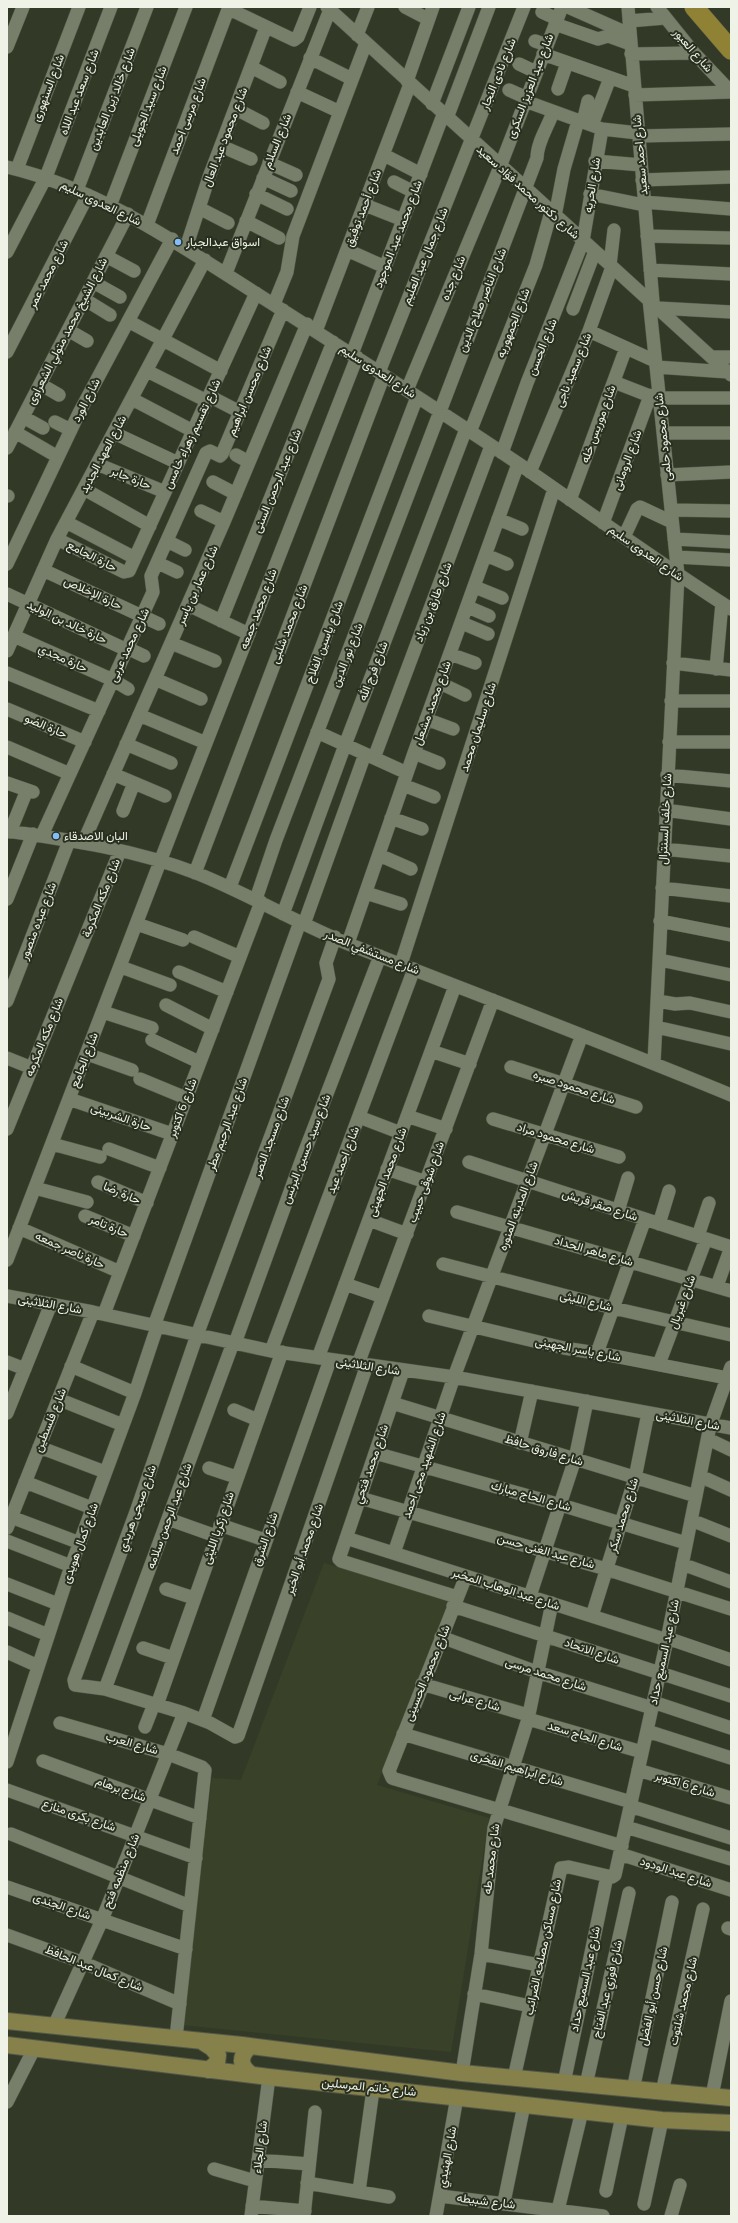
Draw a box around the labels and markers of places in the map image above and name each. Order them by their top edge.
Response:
place label: اسواق عبدالجبار [185,232,260,251]
marker: اسواق عبدالجبار [173,237,183,247]
place label: البان الاصدقاء [64,826,128,845]
marker: البان الاصدقاء [51,831,61,841]

